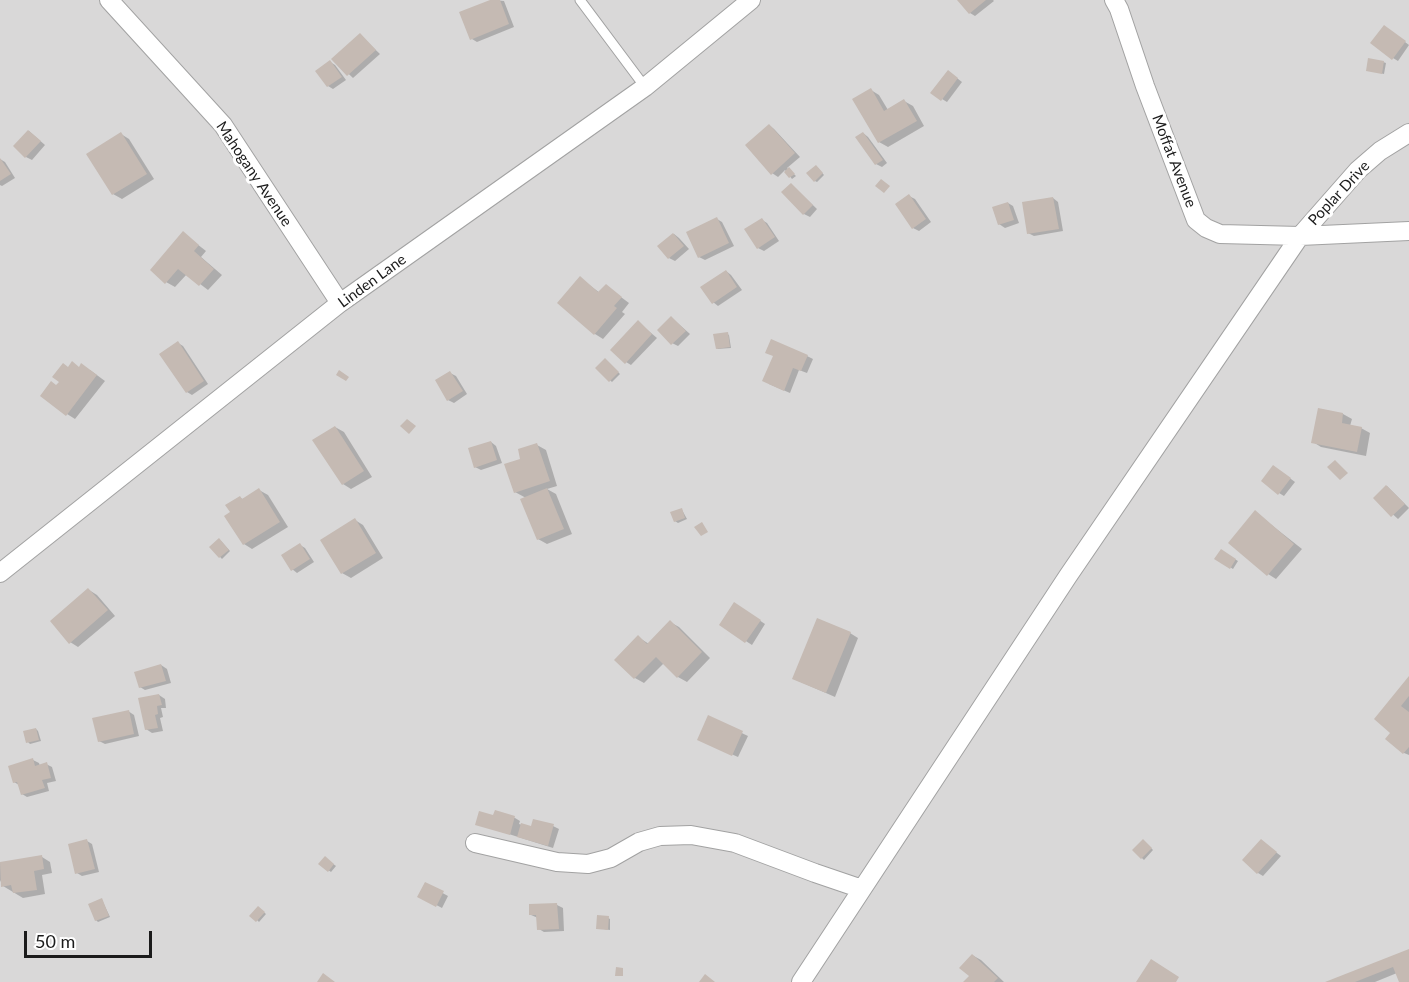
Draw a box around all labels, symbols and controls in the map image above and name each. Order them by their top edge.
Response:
street label: Moffat Avenue [1148,112,1200,210]
street label: Mahogany Avenue [212,118,296,230]
street label: Poplar Drive [1305,157,1373,229]
street label: Linden Lane [334,250,410,312]
scale bar [27,919,154,957]
text: 50 m [35,930,75,952]

